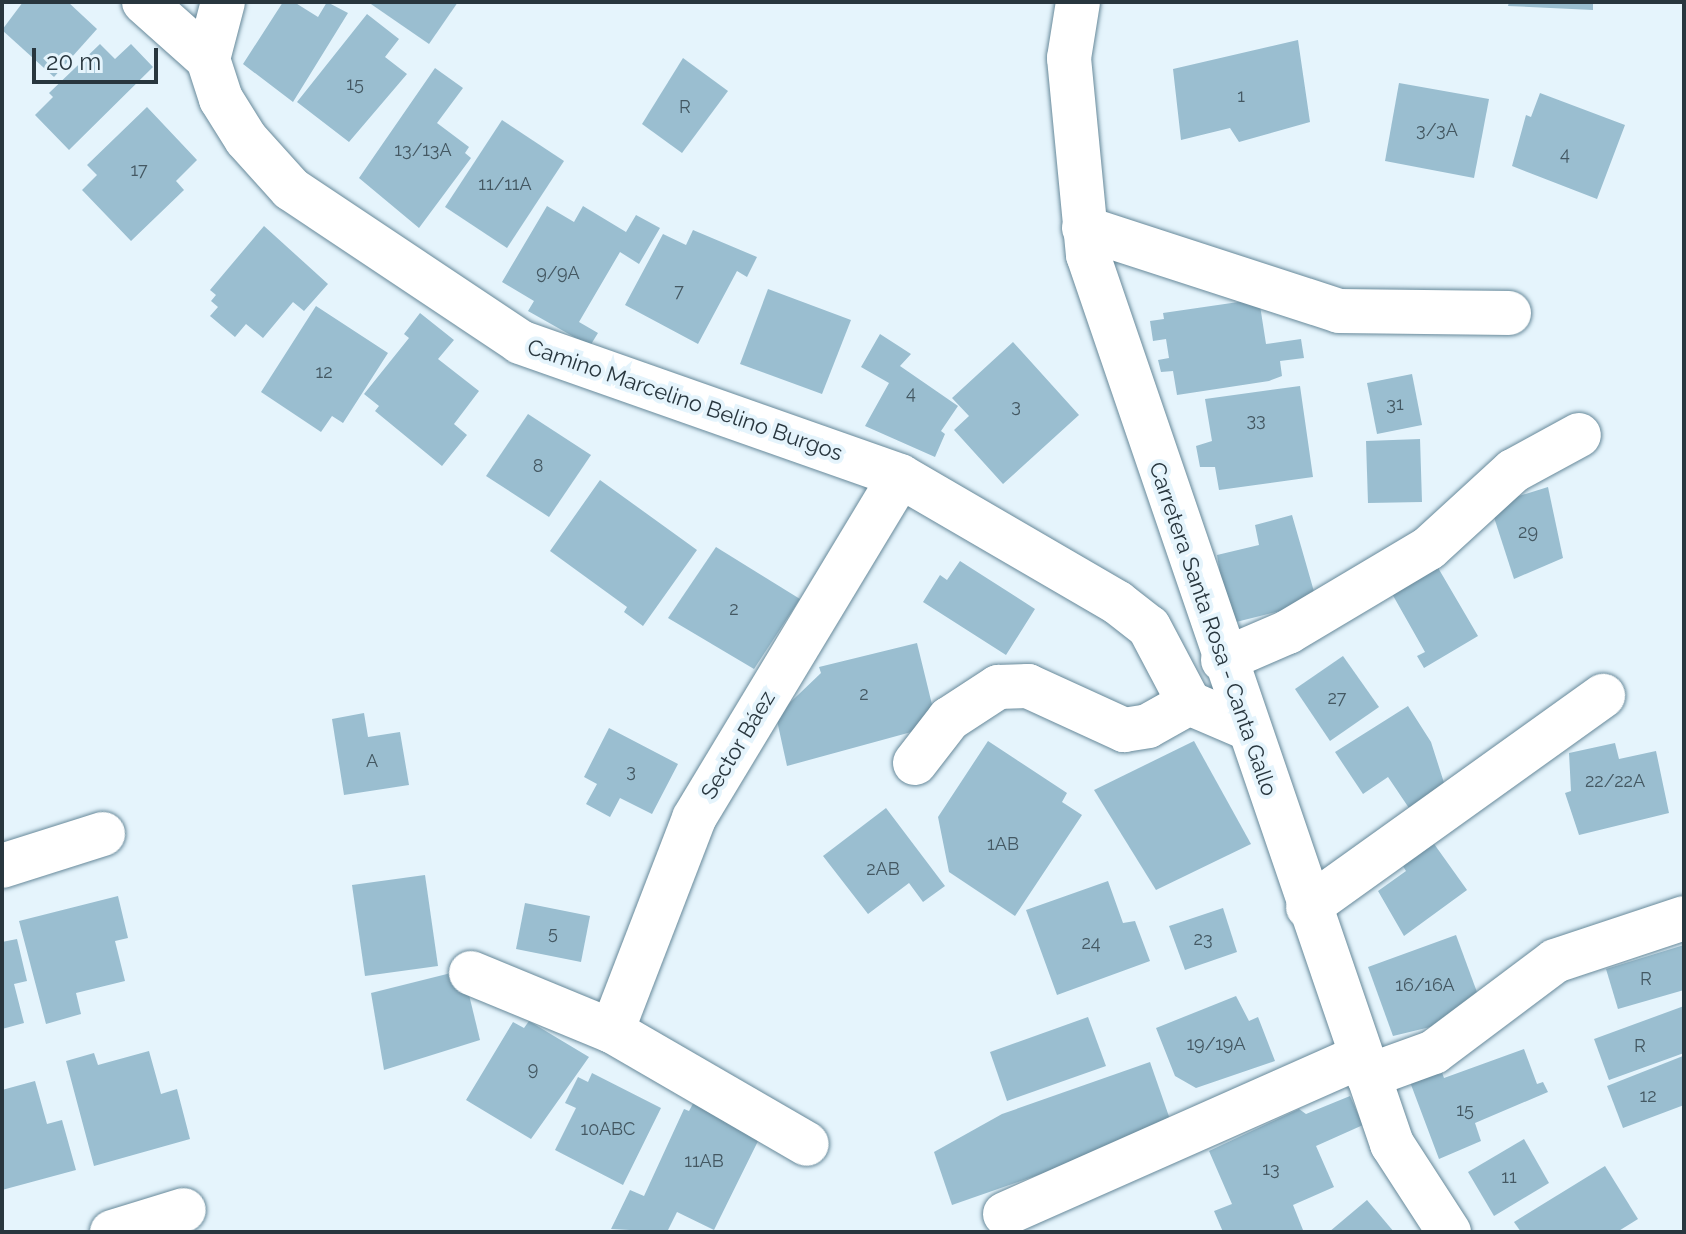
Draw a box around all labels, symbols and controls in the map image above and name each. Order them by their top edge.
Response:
scale bar [36,32,162,82]
text: 20 m [46,47,101,76]
house number: 15 [346,73,364,95]
house number: 1 [1237,85,1245,107]
house number: R [679,96,691,118]
house number: 3/3A [1416,119,1458,141]
house number: 13/13A [394,139,452,161]
house number: 4 [1560,143,1570,165]
house number: 17 [130,159,148,181]
house number: 11/11A [478,173,532,195]
house number: 9/9A [536,262,580,284]
house number: 7 [674,280,684,302]
street label: Camino Marcelino Belino Burgos [524,334,846,466]
house number: 12 [315,361,333,383]
house number: 4 [906,382,916,404]
house number: 31 [1386,393,1404,415]
house number: 3 [1011,395,1021,417]
house number: 33 [1246,409,1266,431]
house number: 8 [533,455,543,477]
street label: Carretera Santa Rosa - Canta Gallo [1143,459,1283,799]
house number: 29 [1518,521,1538,543]
house number: 2 [729,598,739,620]
house number: 2 [859,683,869,705]
street label: Sector Báez [695,686,781,804]
house number: 27 [1327,687,1347,709]
house number: A [366,750,378,772]
house number: 3 [626,760,636,782]
house number: 22/22A [1585,770,1645,792]
house number: 1AB [987,833,1019,855]
house number: 2AB [866,858,900,880]
house number: 5 [548,922,558,944]
house number: 23 [1194,928,1212,950]
house number: 24 [1081,932,1101,954]
house number: R [1640,968,1652,990]
house number: 16/16A [1395,974,1455,996]
house number: 19/19A [1186,1033,1246,1055]
house number: R [1634,1035,1646,1057]
house number: 9 [528,1058,538,1080]
house number: 12 [1639,1085,1657,1107]
house number: 15 [1456,1099,1474,1121]
house number: 10ABC [581,1118,635,1140]
house number: 11AB [684,1150,724,1172]
house number: 13 [1262,1158,1280,1180]
house number: 11 [1501,1166,1517,1188]

